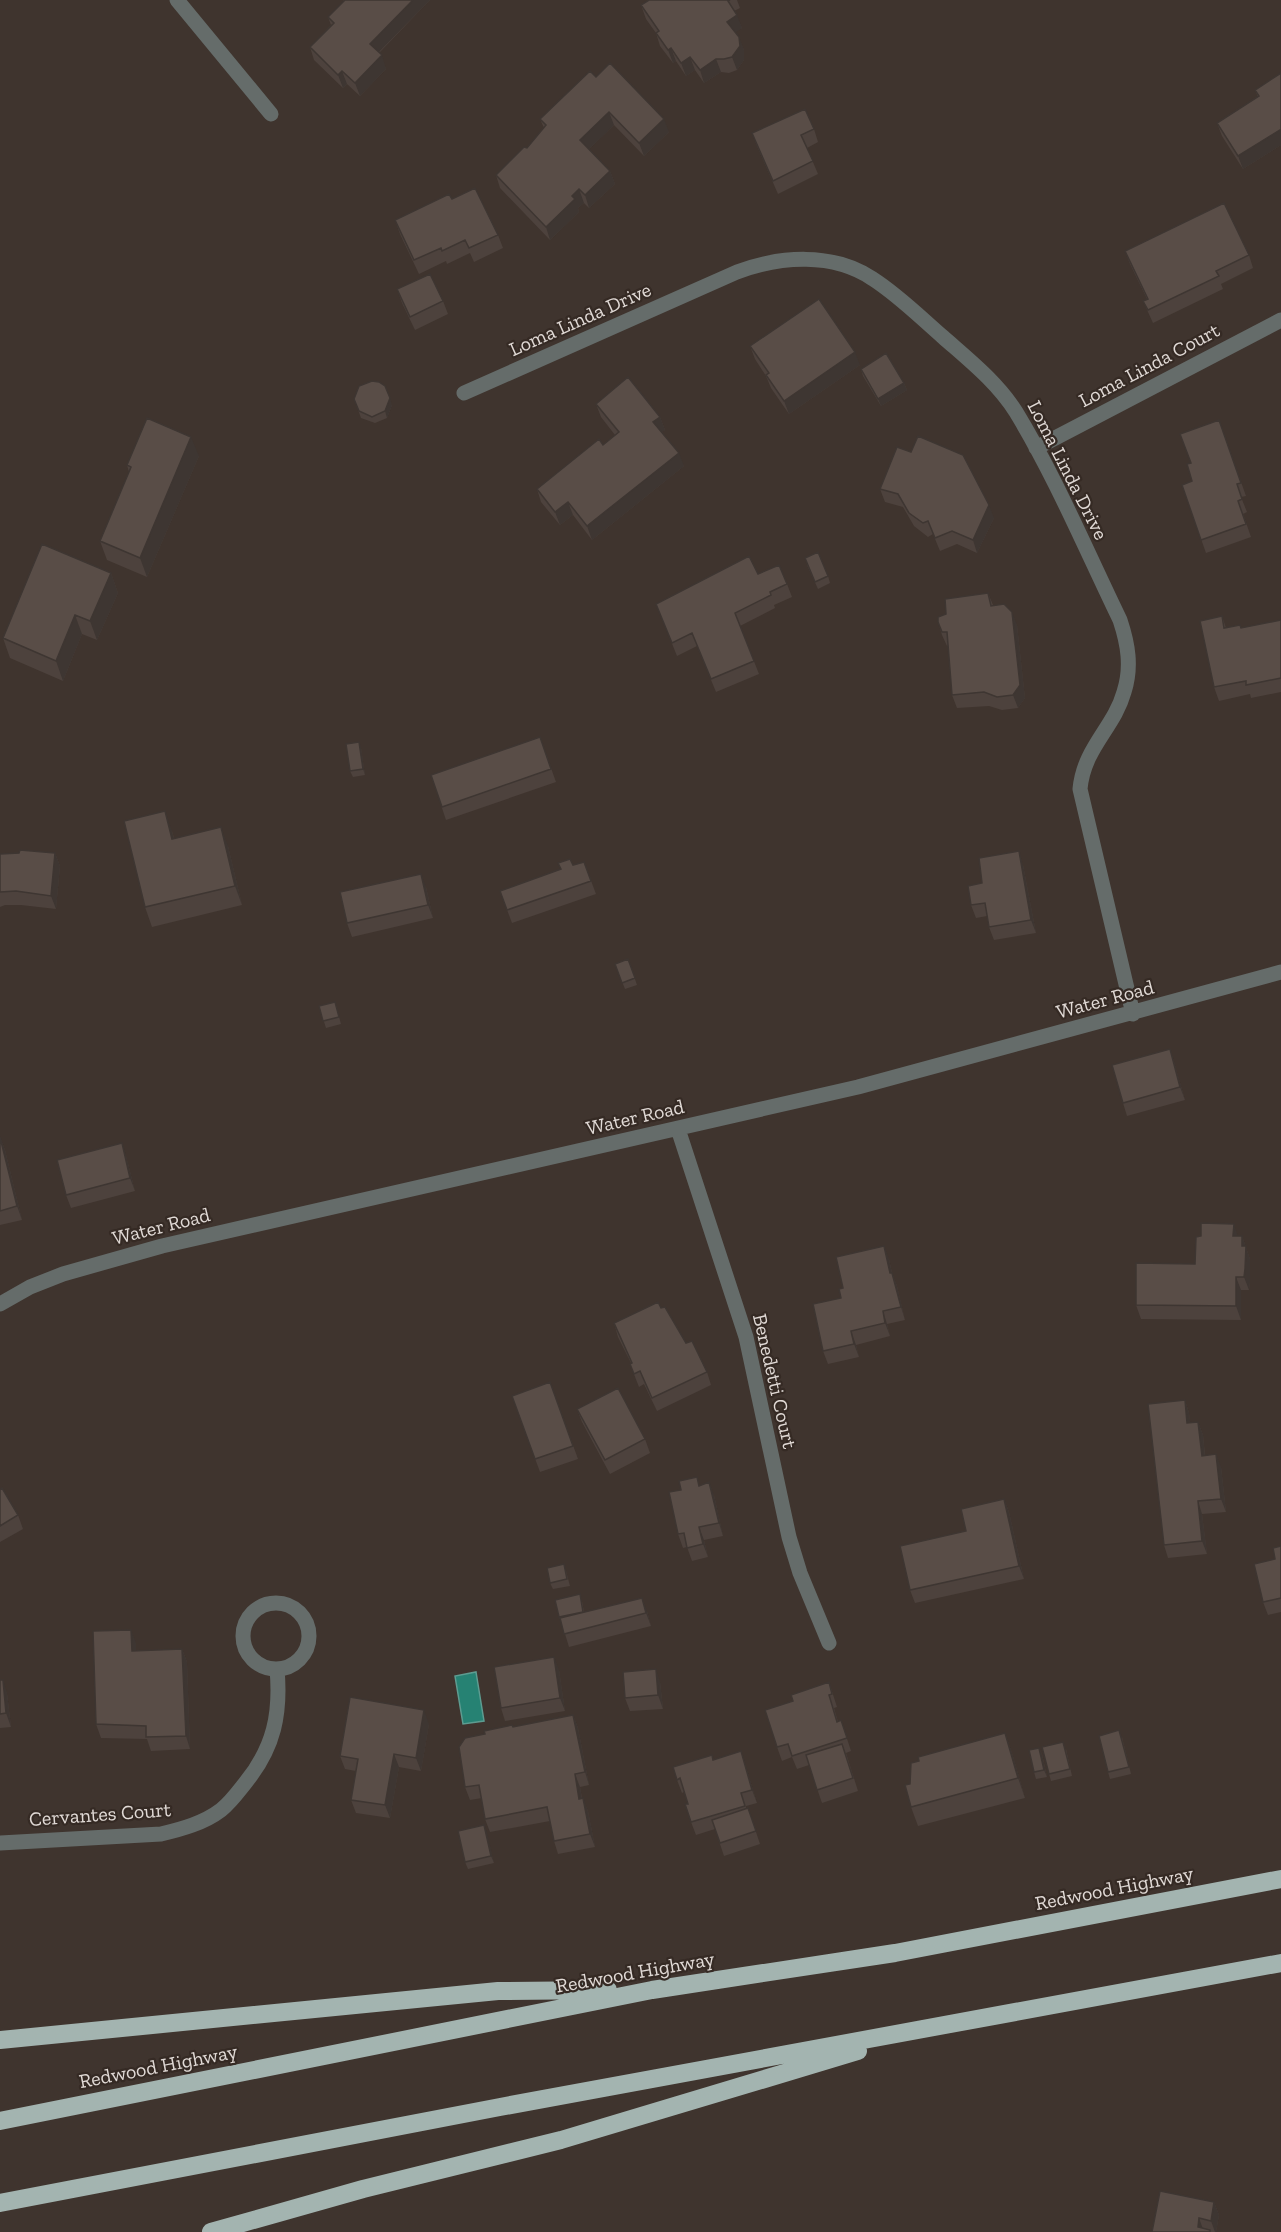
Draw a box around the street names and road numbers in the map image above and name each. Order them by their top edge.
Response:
street label: Loma Linda Drive [505,277,655,361]
street label: Loma Linda Court [1075,318,1224,412]
street label: Loma Linda Drive [1023,396,1113,544]
street label: Water Road [1054,974,1156,1024]
street label: Water Road [584,1094,686,1140]
street label: Water Road [110,1202,212,1250]
street label: Benedetti Court [748,1311,802,1451]
street label: Cervantes Court [28,1797,172,1831]
street label: Redwood Highway [1033,1861,1196,1915]
street label: Redwood Highway [554,1946,717,1998]
street label: Redwood Highway [77,2039,240,2093]

